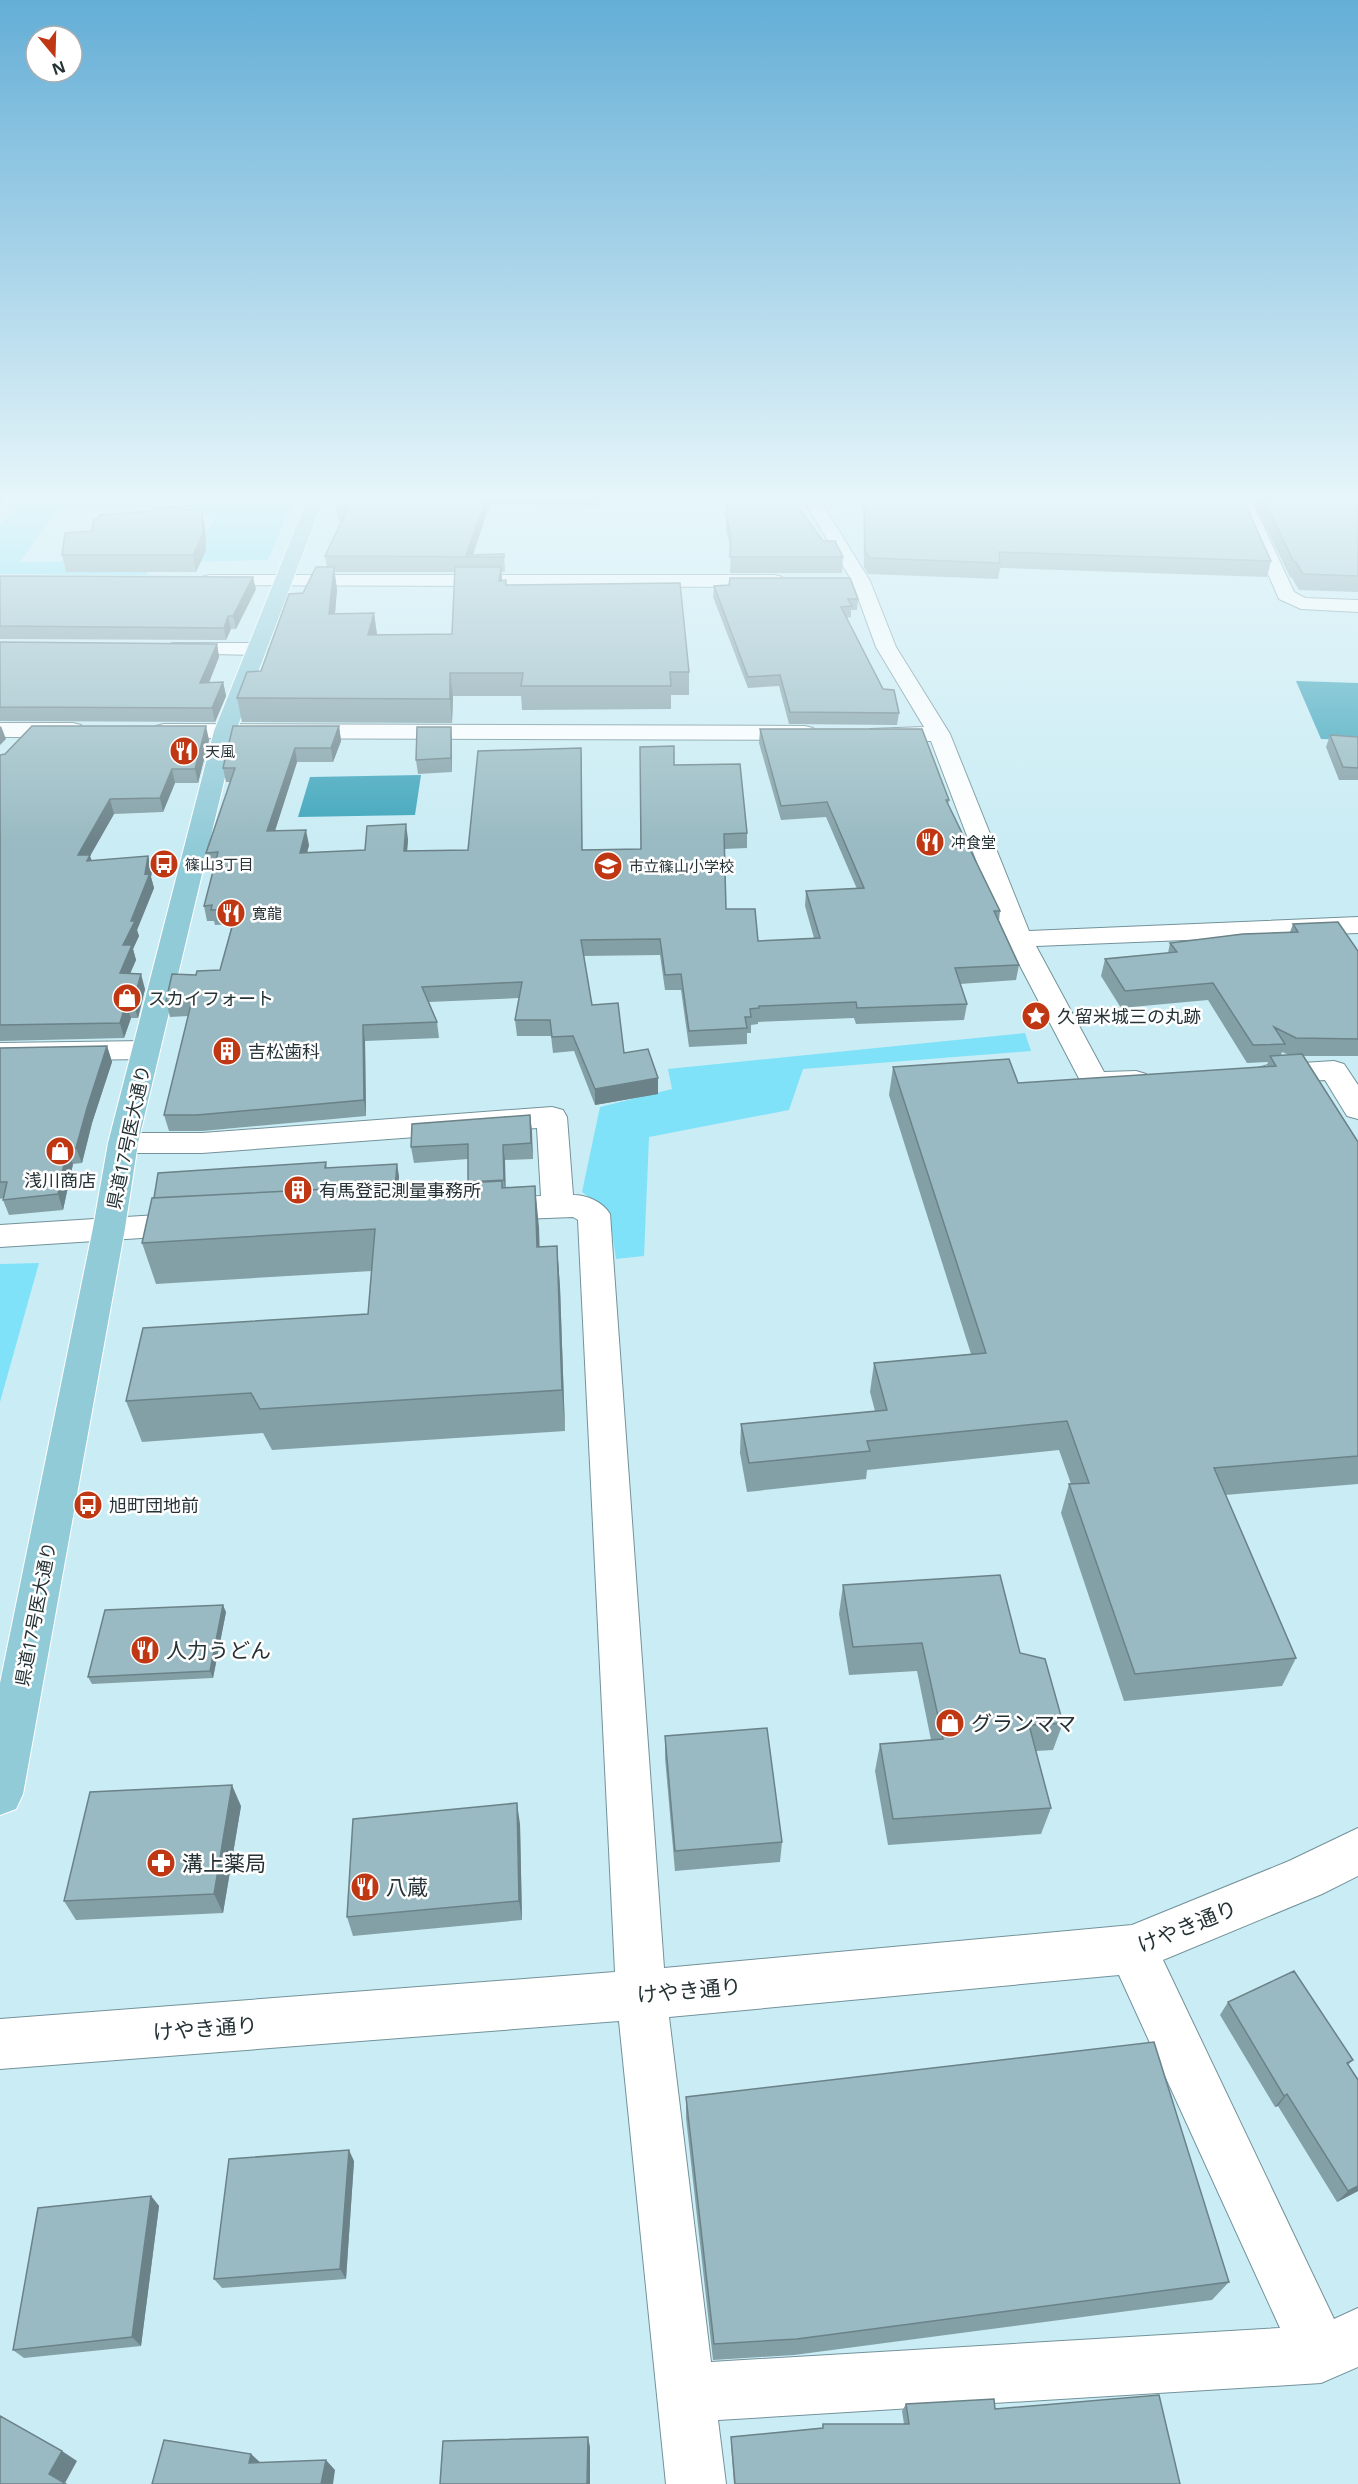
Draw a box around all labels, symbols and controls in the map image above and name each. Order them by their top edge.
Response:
north arrow [24,24,84,84]
text: N [49,56,69,81]
restaurant icon: 天風 [168,735,200,767]
place label: 天風 [205,741,235,761]
restaurant icon: 冲食堂 [914,826,946,858]
place label: 冲食堂 [951,832,996,852]
bus stop icon: 篠山3丁目 [148,848,180,880]
school or university icon: 市立篠山小学校 [592,850,624,882]
place label: 篠山3丁目 [185,854,254,874]
place label: 市立篠山小学校 [629,856,734,876]
restaurant icon: 寛龍 [215,897,247,929]
place label: 寛龍 [252,903,282,923]
shop icon: スカイフォート [111,982,143,1014]
place label: スカイフォート [148,986,274,1010]
place icon: 久留米城三の丸跡 [1020,1000,1052,1032]
place label: 久留米城三の丸跡 [1057,1004,1201,1028]
building icon: 吉松歯科 [211,1035,243,1067]
place label: 吉松歯科 [248,1039,320,1063]
street label: 県道17号医大通り [101,1063,155,1211]
shop icon: 浅川商店 [44,1135,76,1167]
place label: 浅川商店 [24,1168,96,1192]
building icon: 有馬登記測量事務所 [282,1174,314,1206]
place label: 有馬登記測量事務所 [319,1178,481,1202]
bus stop icon: 旭町団地前 [72,1489,104,1521]
place label: 旭町団地前 [109,1493,199,1517]
street label: 県道17号医大通り [9,1540,61,1688]
restaurant icon: 人力うどん [129,1634,161,1666]
place label: 人力うどん [166,1636,271,1664]
shop icon: グランママ [934,1707,966,1739]
place label: グランママ [971,1709,1076,1737]
pharmacy icon: 溝上薬局 [145,1847,177,1879]
place label: 溝上薬局 [182,1849,266,1877]
restaurant icon: 八蔵 [349,1871,381,1903]
place label: 八蔵 [386,1873,428,1901]
street label: けやき通り [1133,1893,1241,1959]
street label: けやき通り [635,1971,743,2009]
street label: けやき通り [152,2010,258,2046]

